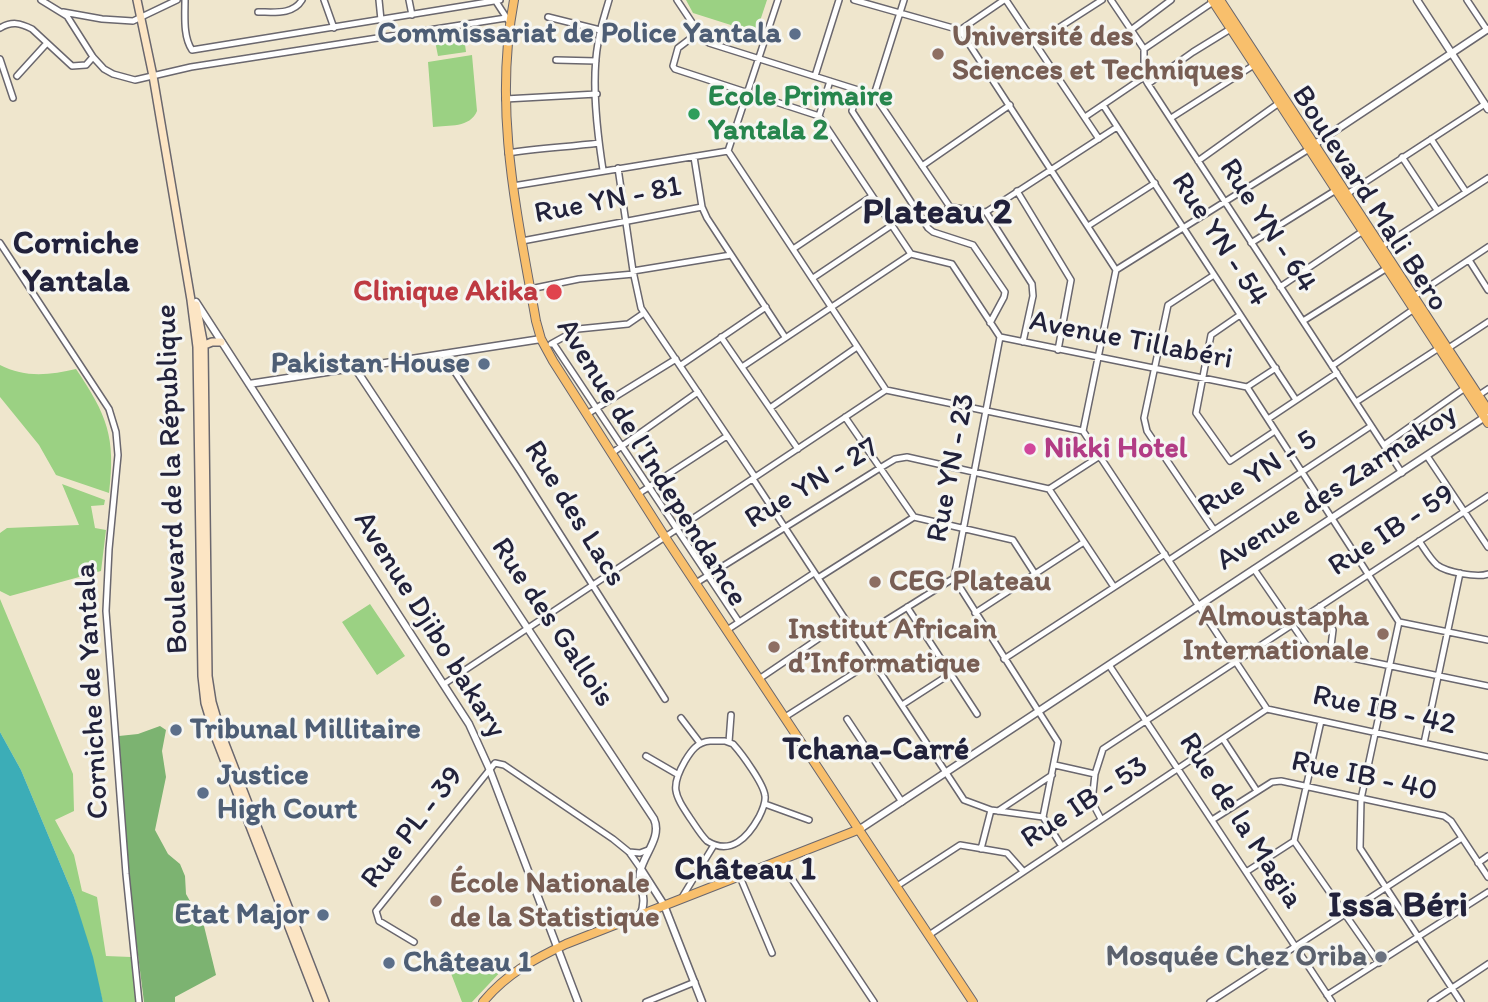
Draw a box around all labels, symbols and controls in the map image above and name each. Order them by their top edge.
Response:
place label: Commissariat de Police Yantala [377,16,781,52]
place label: Université des Sciences et Techniques [952,19,1244,90]
marker: Commissariat de Police Yantala [787,26,803,42]
marker: Université des Sciences et Techniques [930,46,946,62]
place label: Ecole Primaire Yantala 2 [708,79,893,150]
street label: Boulevard Mali Bero [1283,79,1455,319]
marker: Ecole Primaire Yantala 2 [686,106,702,122]
street label: Rue YN - 64 [1210,152,1324,300]
street label: Rue YN - 54 [1162,166,1276,314]
street label: Rue YN - 81 [531,169,685,233]
district label: Plateau 2 [862,192,1012,236]
district label: Corniche Yantala [13,225,139,303]
place label: Clinique Akika [353,274,538,310]
marker: Clinique Akika [544,282,564,302]
street label: Boulevard de la République [149,303,197,655]
street label: Avenue Tillabéri [1026,304,1236,378]
street label: Avenue de l'Independance [548,312,754,614]
place label: Pakistan House [271,346,470,382]
marker: Pakistan House [476,356,492,372]
street label: Rue YN - 23 [920,391,984,545]
street label: Avenue des Zarmakoy [1210,397,1464,579]
street label: Rue YN - 5 [1192,422,1324,526]
street label: Rue YN - 27 [739,430,885,538]
place label: Nikki Hotel [1044,431,1187,467]
street label: Rue des Lacs [515,435,633,593]
marker: Nikki Hotel [1022,441,1038,457]
street label: Rue IB - 59 [1322,477,1462,585]
street label: Avenue Djibo bakary [345,505,513,745]
street label: Rue des Gallois [482,532,622,714]
street label: Corniche de Yantala [68,562,118,820]
place label: CEG Plateau [889,564,1051,600]
marker: CEG Plateau [867,574,883,590]
place label: Almoustapha Internationale [1183,599,1369,670]
place label: Institut Africain d’Informatique [788,612,997,682]
marker: Almoustapha Internationale [1375,626,1391,642]
marker: Institut Africain d’Informatique [766,639,782,655]
street label: Rue IB - 42 [1309,678,1459,744]
place label: Tribunal Millitaire [190,712,421,748]
marker: Tribunal Millitaire [168,722,184,738]
street label: Rue de la Magia [1170,727,1310,915]
district label: Tchana-Carré [783,732,969,770]
street label: Rue IB - 40 [1288,744,1440,810]
street label: Rue IB - 53 [1015,749,1155,857]
place label: Justice High Court [217,758,357,828]
street label: Rue PL - 39 [354,760,472,896]
marker: Justice High Court [195,785,211,801]
district label: Château 1 [674,851,816,891]
place label: École Nationale de la Statistique [450,866,660,936]
district label: Issa Béri [1328,885,1468,929]
marker: École Nationale de la Statistique [428,893,444,909]
place label: Etat Major [174,897,309,933]
marker: Etat Major [315,907,331,923]
place label: Mosquée Chez Oriba [1106,939,1367,975]
place label: Château 1 [403,945,532,981]
marker: Mosquée Chez Oriba [1373,949,1389,965]
marker: Château 1 [381,955,397,971]

